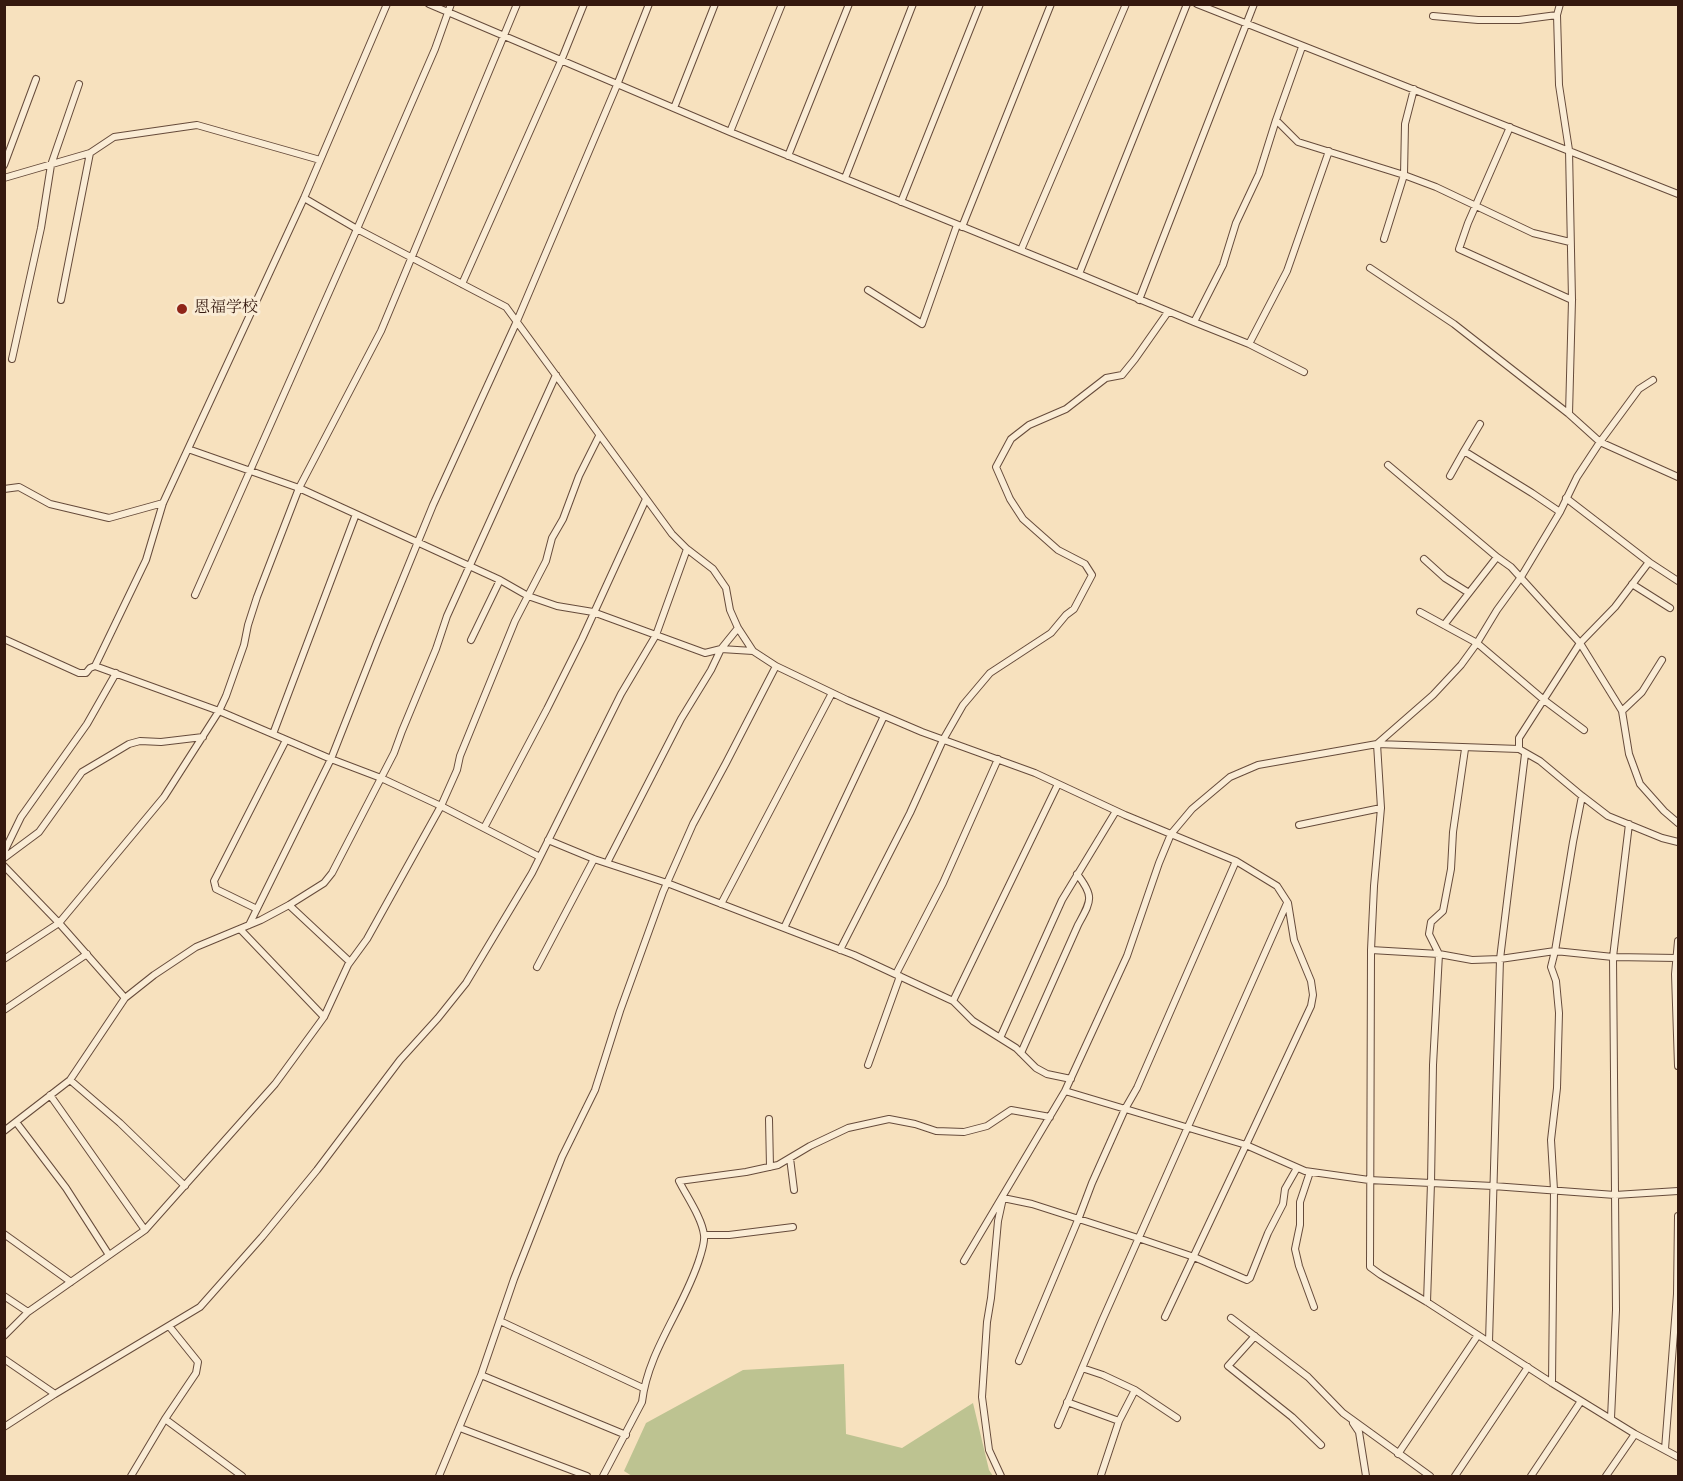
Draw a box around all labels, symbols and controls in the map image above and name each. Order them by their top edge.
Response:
place label: 恩福学校 [194,299,258,319]
marker: 恩福学校 [175,302,189,316]

